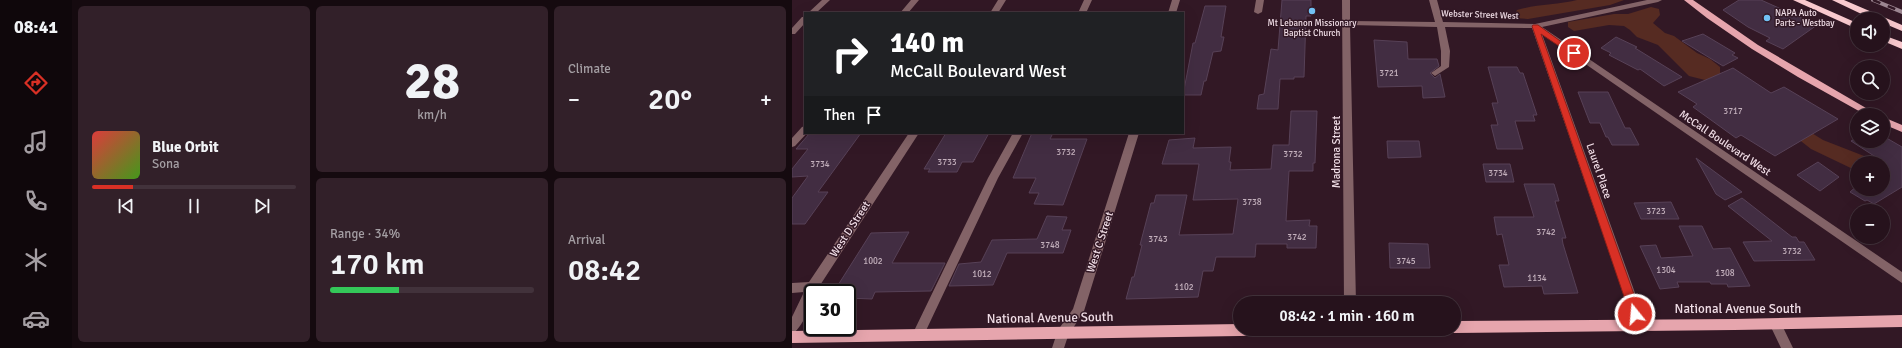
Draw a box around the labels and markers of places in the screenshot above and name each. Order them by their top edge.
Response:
marker: Mt Lebanon Missionary Baptist Church [1307,6,1317,16]
place label: NAPA Auto Parts - Westbay [1775,8,1835,29]
marker: NAPA Auto Parts - Westbay [1762,13,1772,23]
place label: Mt Lebanon Missionary Baptist Church [1267,18,1357,39]
pin [1557,36,1591,70]

